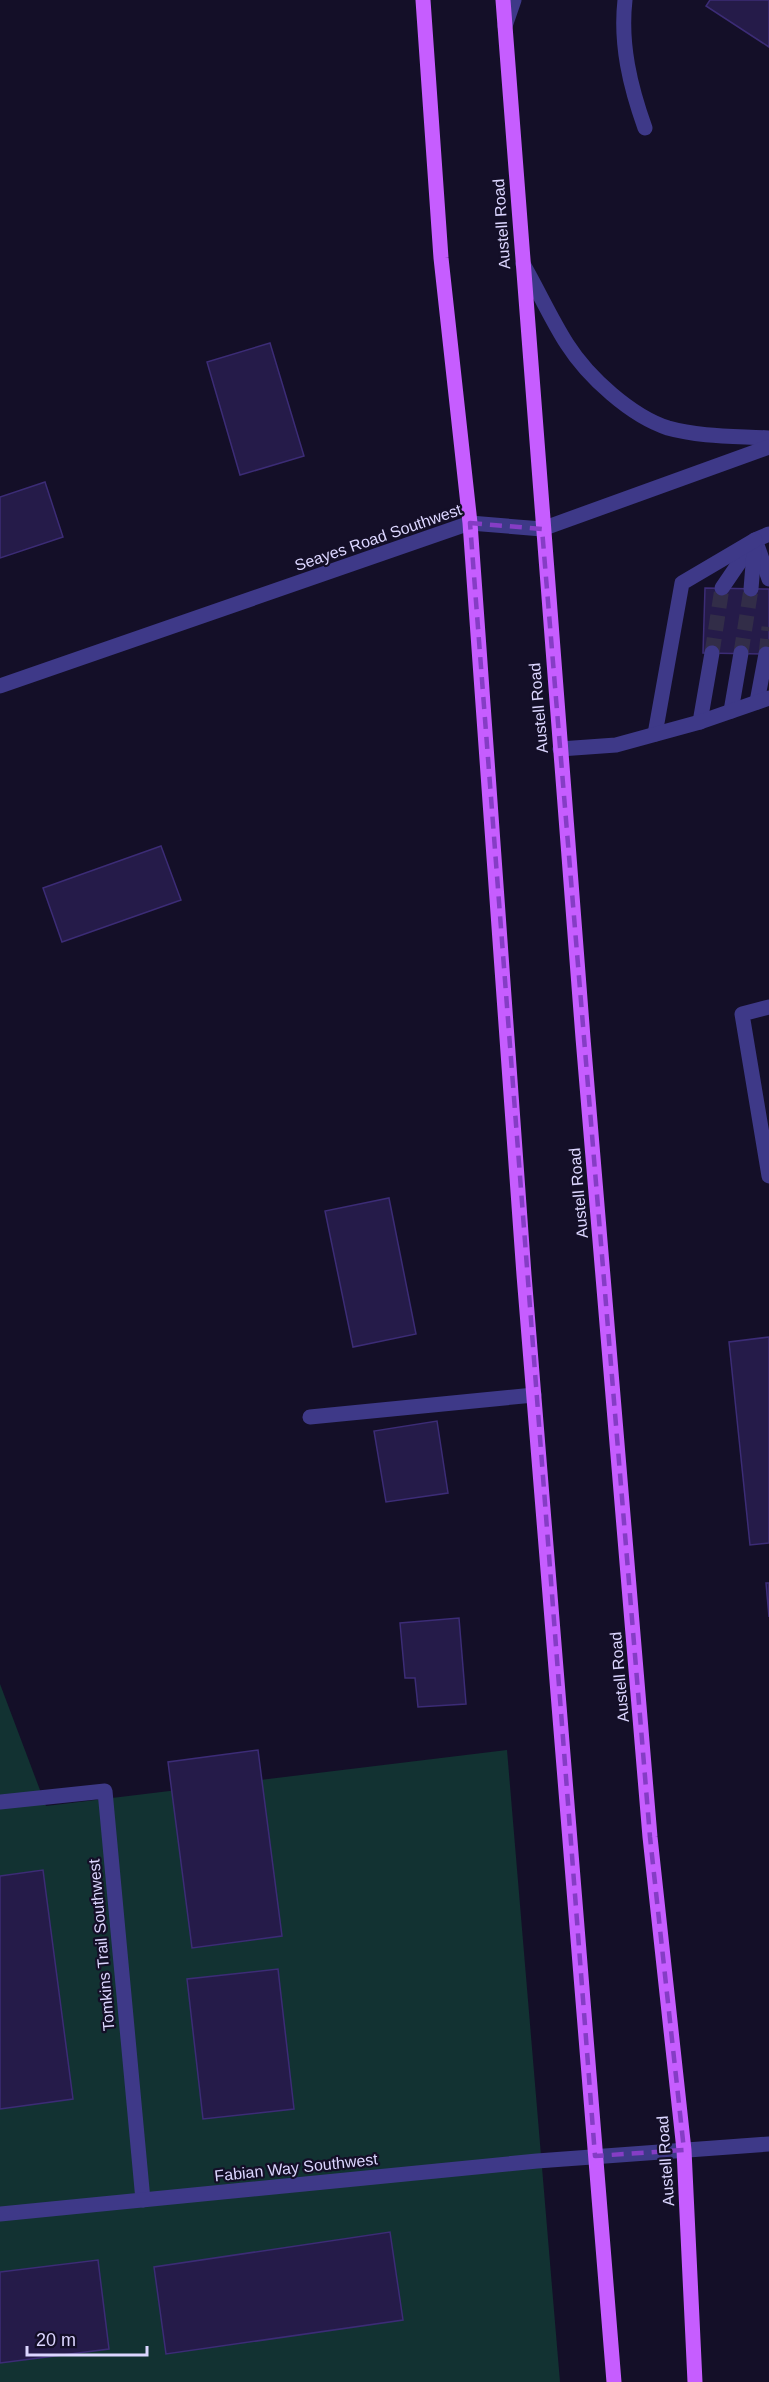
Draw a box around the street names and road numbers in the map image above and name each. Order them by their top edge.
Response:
street label: Austell Road [490,178,513,270]
street label: Seayes Road Southwest [293,501,464,574]
street label: Austell Road [526,662,551,754]
street label: Austell Road [566,1147,591,1239]
street label: Austell Road [607,1631,632,1723]
street label: Tomkins Trail Southwest [85,1858,117,2032]
street label: Austell Road [654,2115,677,2207]
street label: Fabian Way Southwest [214,2150,379,2185]

